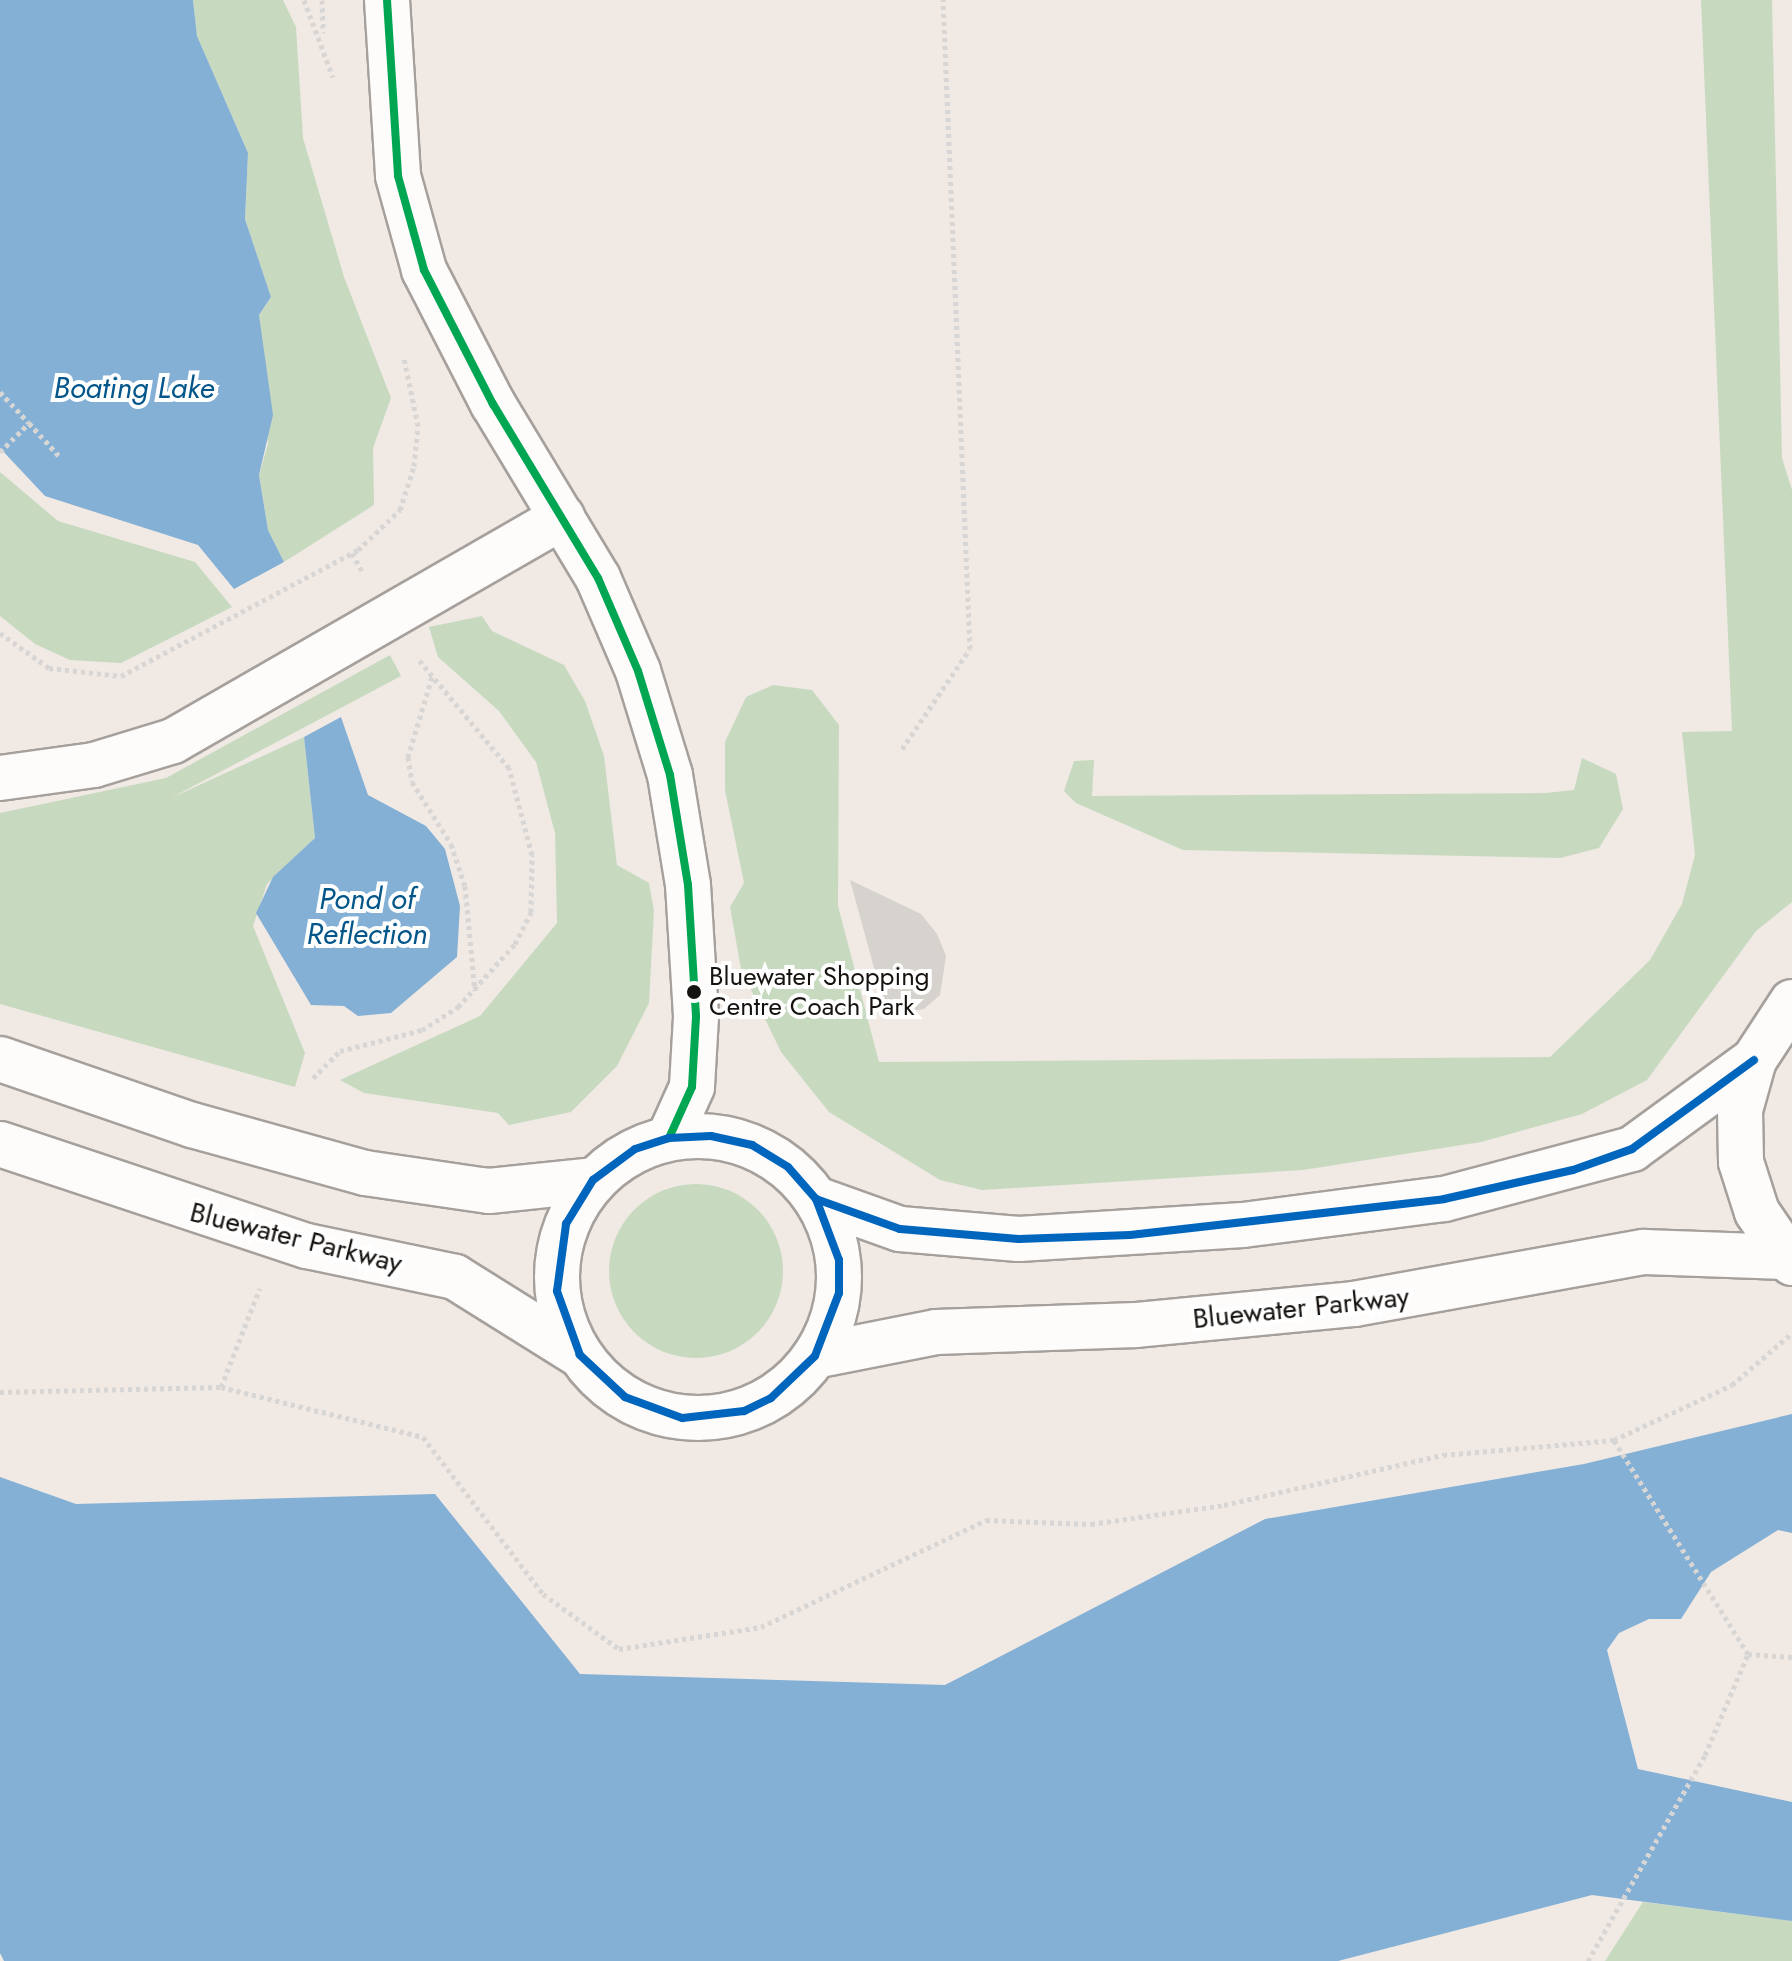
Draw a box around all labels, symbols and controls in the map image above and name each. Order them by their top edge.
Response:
water label: Boating Lake [53,370,215,406]
water label: Pond of Reflection [307,881,427,952]
place label: Bluewater Shopping Centre Coach Park [709,961,930,1022]
marker: Bluewater Shopping Centre Coach Park [686,984,702,1000]
street label: Bluewater Parkway [186,1195,406,1281]
street label: Bluewater Parkway [1191,1280,1411,1336]

